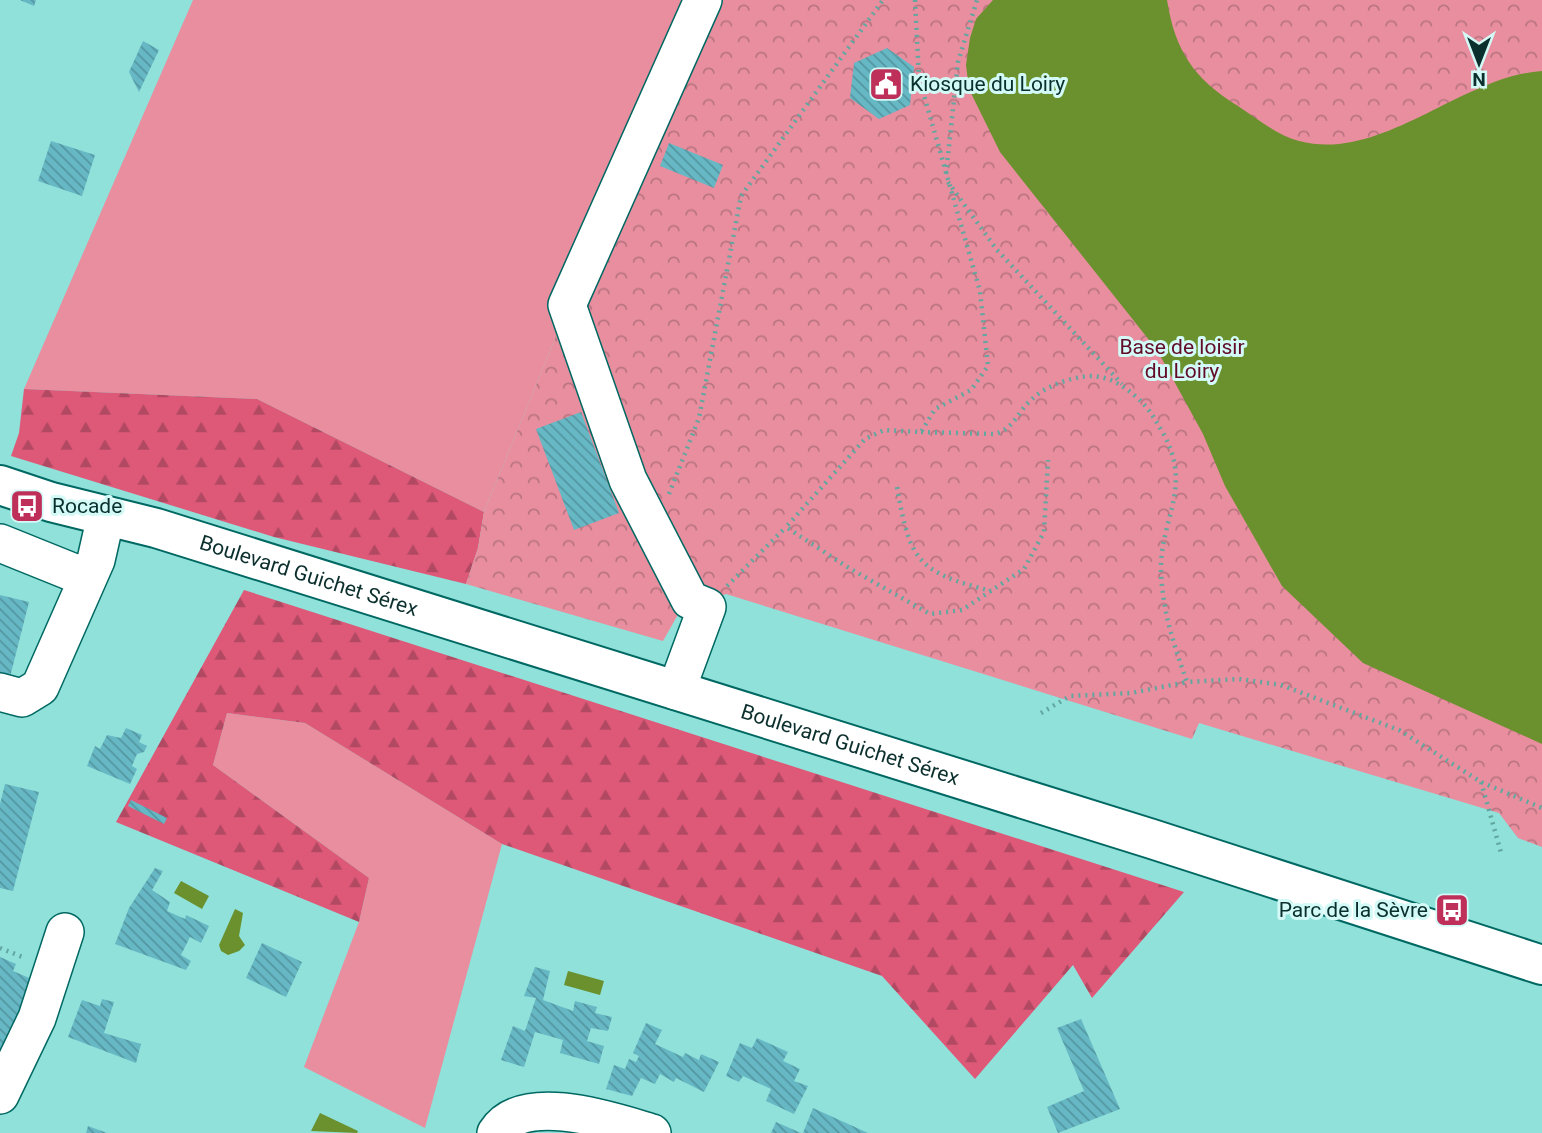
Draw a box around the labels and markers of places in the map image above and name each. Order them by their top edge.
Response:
public building icon: Kiosque du Loiry [867,65,905,103]
place label: Kiosque du Loiry [910,72,1065,96]
bus stop icon: Rocade [8,487,46,525]
place label: Rocade [52,494,122,518]
bus stop icon: Parc de la Sèvre [1433,891,1471,929]
place label: Parc de la Sèvre [1279,898,1428,922]

